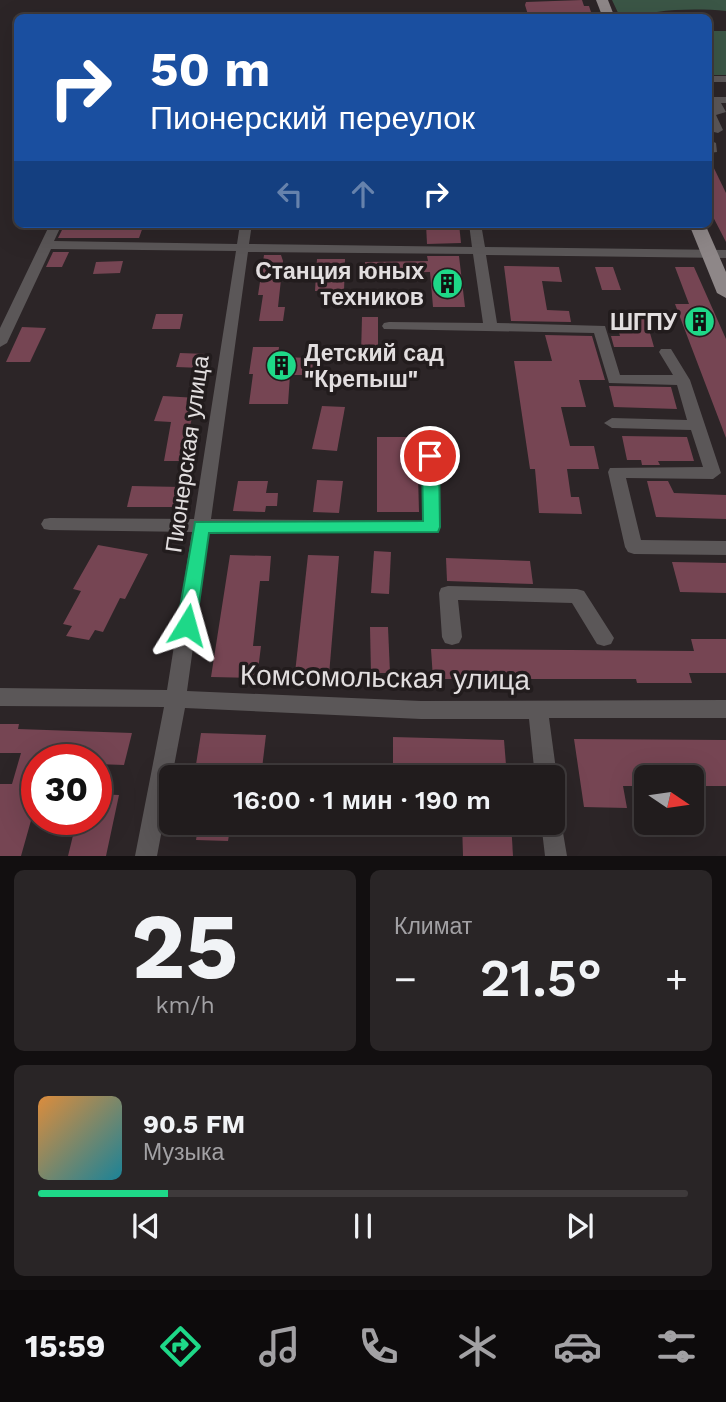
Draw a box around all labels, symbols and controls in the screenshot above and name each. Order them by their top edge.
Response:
text: 50 m [150,40,270,98]
icon: right [35,42,126,133]
text: Пионерский переулок [150,99,475,137]
icon: left [271,175,309,213]
icon: ahead [344,175,382,213]
icon: right [417,175,455,213]
place label: Станция юных техников [255,258,424,311]
building icon: Станция юных техников [430,267,464,301]
building icon: ШГПУ [683,305,717,339]
place label: ШГПУ [610,309,678,336]
place label: Детский сад "Крепыш" [304,340,444,393]
building icon: Детский сад "Крепыш" [264,349,298,383]
street label: Пионерская улица [160,354,215,554]
pin [400,426,460,486]
icon: arrive [411,437,449,475]
position arrow [150,588,224,662]
street label: Комсомольская улица [240,658,531,697]
speed limit sign: 30 [21,744,112,835]
north arrow [634,765,704,835]
map controls [634,765,704,835]
text: 16:00 · 1 мин · 190 m [233,785,491,815]
text: 25 [131,893,239,1000]
text: Климат [394,913,472,940]
text: 21.5° [480,948,602,1009]
text: − [394,957,417,1001]
text: + [665,957,688,1001]
text: km/h [155,992,215,1019]
text: 90.5 FM [143,1109,245,1139]
text: Музыка [143,1139,224,1166]
icon: previous [127,1207,165,1245]
icon: pause [344,1207,382,1245]
icon: next [561,1207,599,1245]
icon: directions [156,1322,205,1371]
icon: music [255,1322,304,1371]
icon: phone [354,1322,403,1371]
icon: climate [453,1322,502,1371]
icon: car [553,1322,602,1371]
icon: filters [652,1322,701,1371]
text: 15:59 [25,1327,106,1365]

